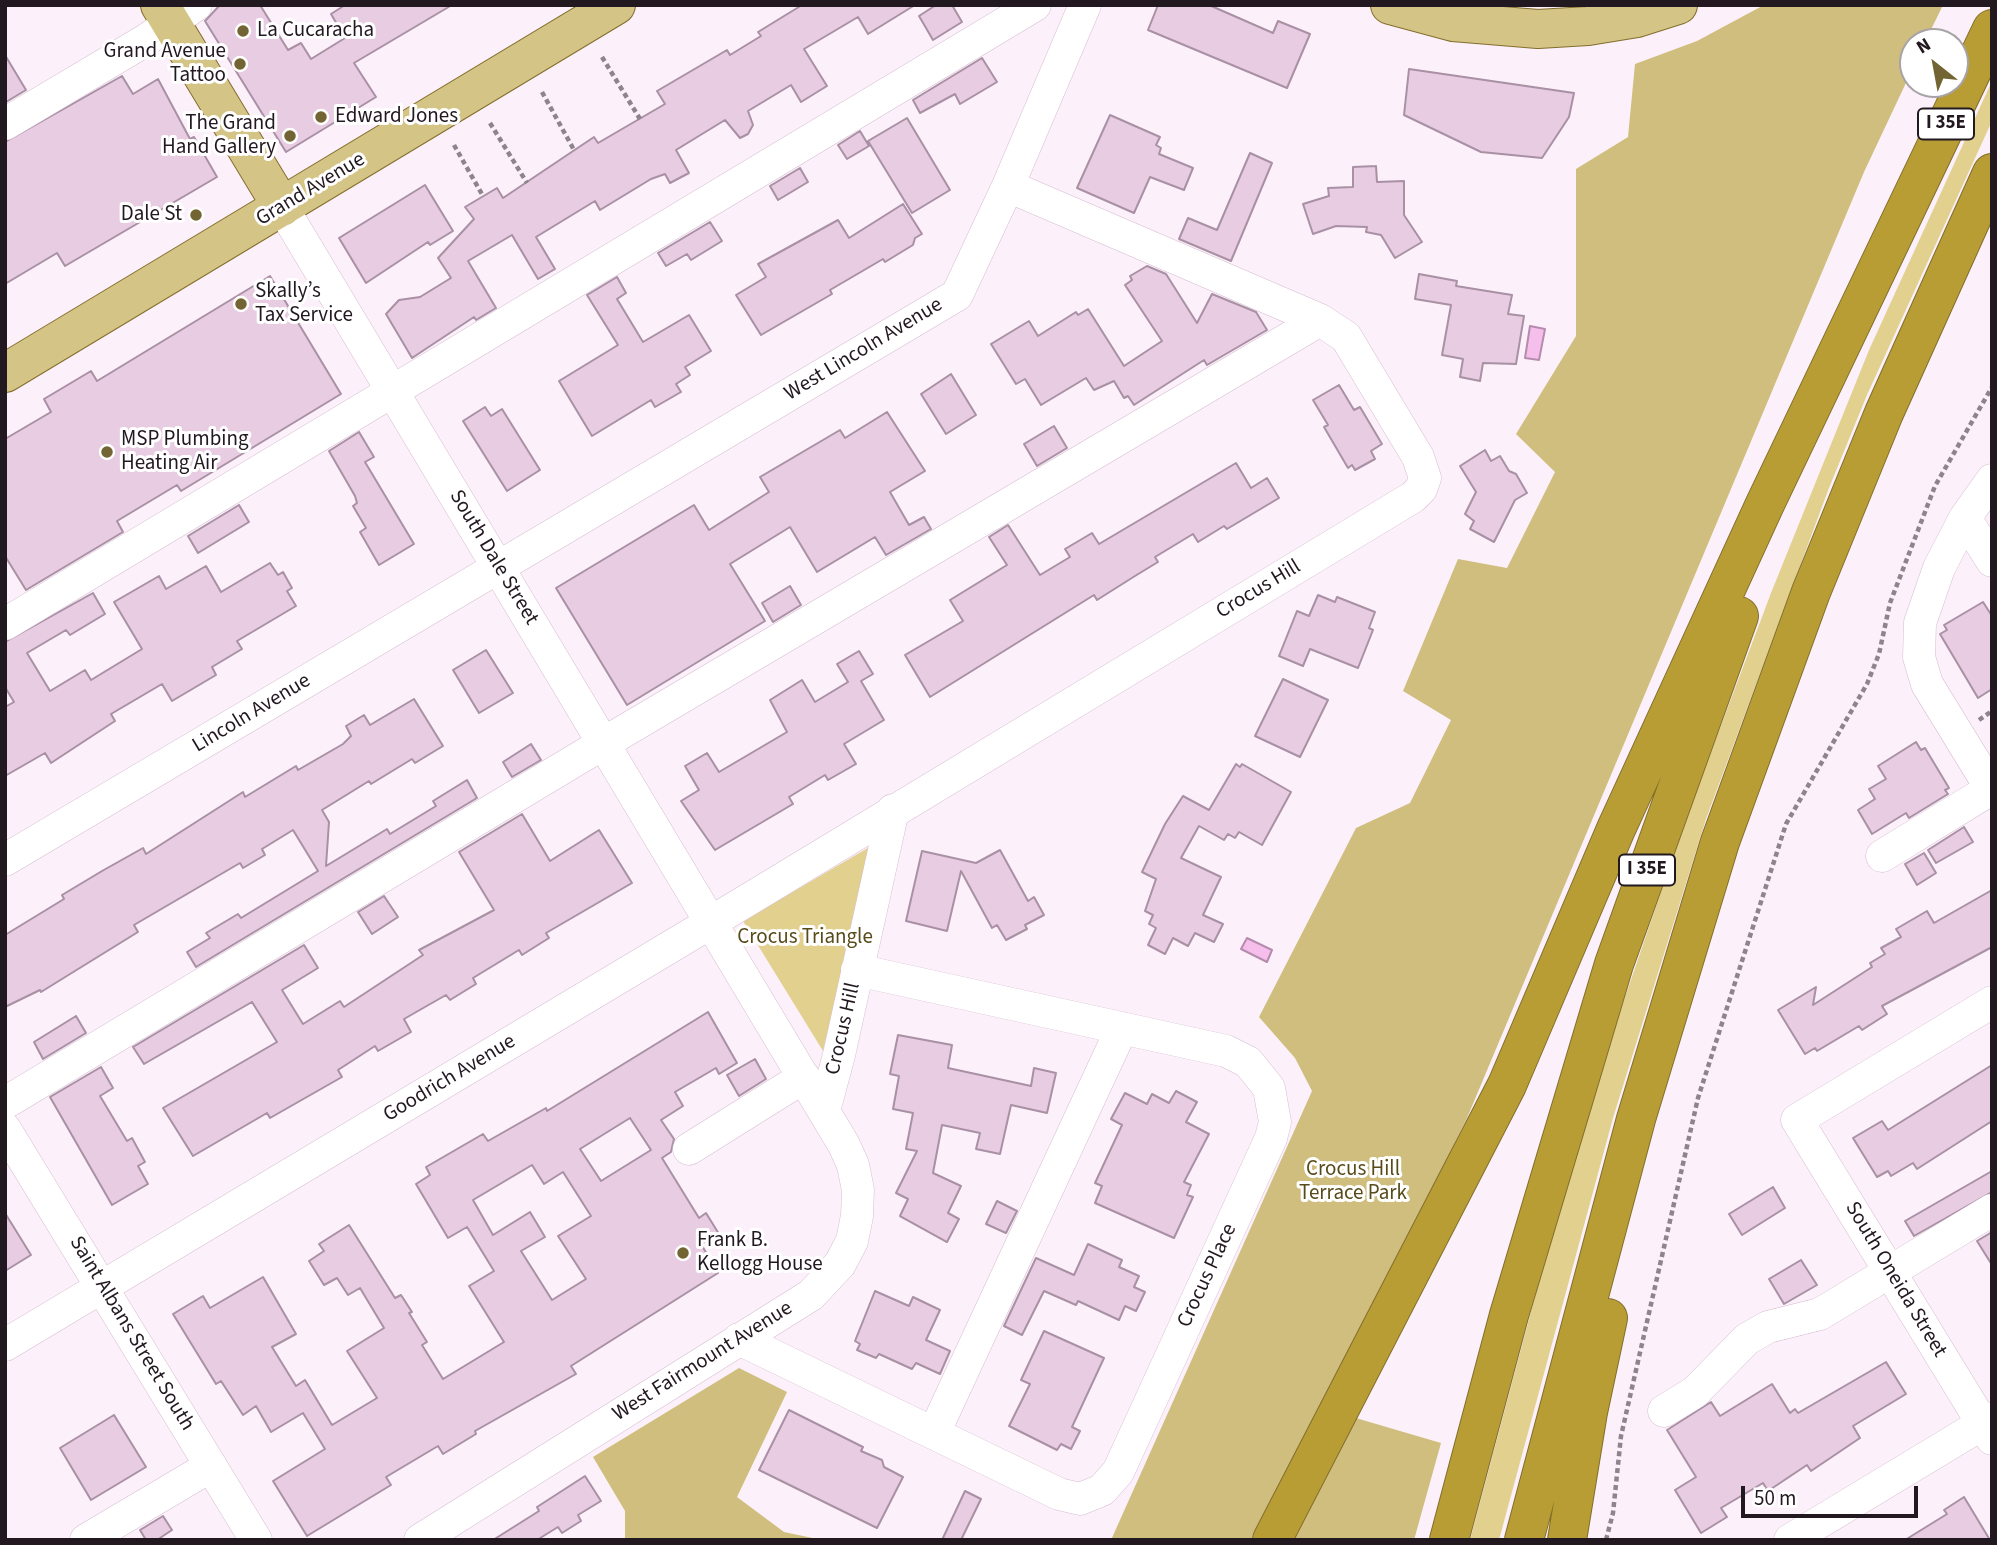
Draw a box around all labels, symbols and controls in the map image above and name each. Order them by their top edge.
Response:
place label: La Cucaracha [257,18,374,44]
marker: La Cucaracha [235,23,251,39]
north arrow [1899,28,1969,98]
text: N [1912,31,1936,61]
place label: Grand Avenue Tattoo [104,39,226,89]
marker: Grand Avenue Tattoo [232,56,248,72]
place label: Edward Jones [335,104,458,130]
road number: I 35E [1918,108,1974,140]
marker: Edward Jones [313,109,329,125]
place label: The Grand Hand Gallery [162,111,276,161]
marker: The Grand Hand Gallery [282,128,298,144]
street label: Grand Avenue [252,148,370,232]
place label: Dale St [121,202,182,228]
marker: Dale St [188,207,204,223]
place label: Skally’s Tax Service [255,279,353,329]
street label: West Lincoln Avenue [780,293,948,407]
marker: Skally’s Tax Service [233,296,249,312]
place label: MSP Plumbing Heating Air [121,427,248,477]
marker: MSP Plumbing Heating Air [99,444,115,460]
street label: South Dale Street [443,486,543,630]
street label: Crocus Hill [1212,555,1306,625]
street label: Lincoln Avenue [188,669,316,759]
road number: I 35E [1619,855,1675,886]
park label: Crocus Triangle [737,925,873,951]
street label: Crocus Hill [821,980,867,1078]
street label: Goodrich Avenue [379,1030,521,1128]
park label: Crocus Hill Terrace Park [1299,1157,1407,1207]
street label: South Oneida Street [1839,1198,1951,1362]
street label: Crocus Place [1173,1220,1243,1332]
place label: Frank B. Kellogg House [697,1228,823,1278]
street label: Saint Albans Street South [63,1232,199,1436]
marker: Frank B. Kellogg House [675,1245,691,1261]
street label: West Fairmount Avenue [609,1296,797,1428]
scale bar [1745,1472,1922,1516]
text: 50 m [1754,1483,1796,1513]

